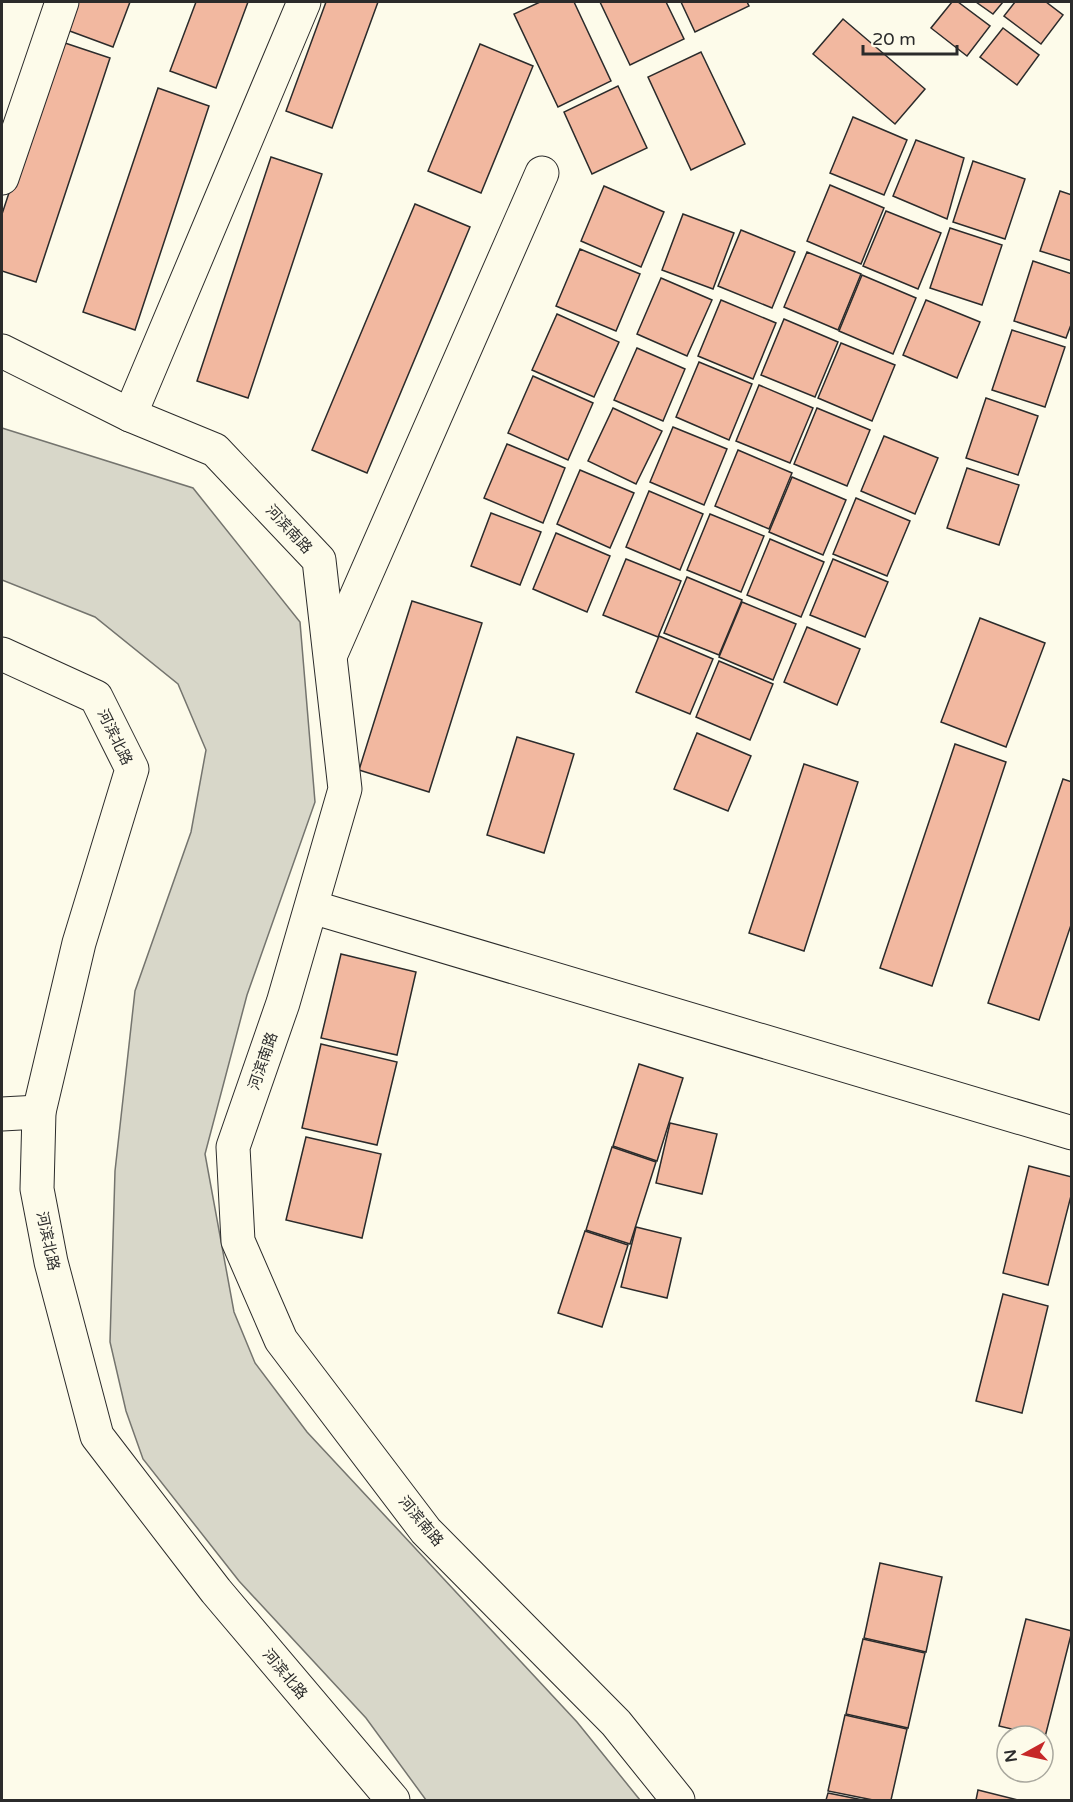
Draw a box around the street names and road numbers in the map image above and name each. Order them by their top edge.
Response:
street label: 河滨南路 [262,501,316,557]
street label: 河滨北路 [94,706,136,768]
street label: 河滨南路 [245,1030,281,1092]
street label: 河滨北路 [33,1210,63,1272]
street label: 河滨南路 [395,1492,447,1550]
street label: 河滨北路 [259,1645,311,1703]

